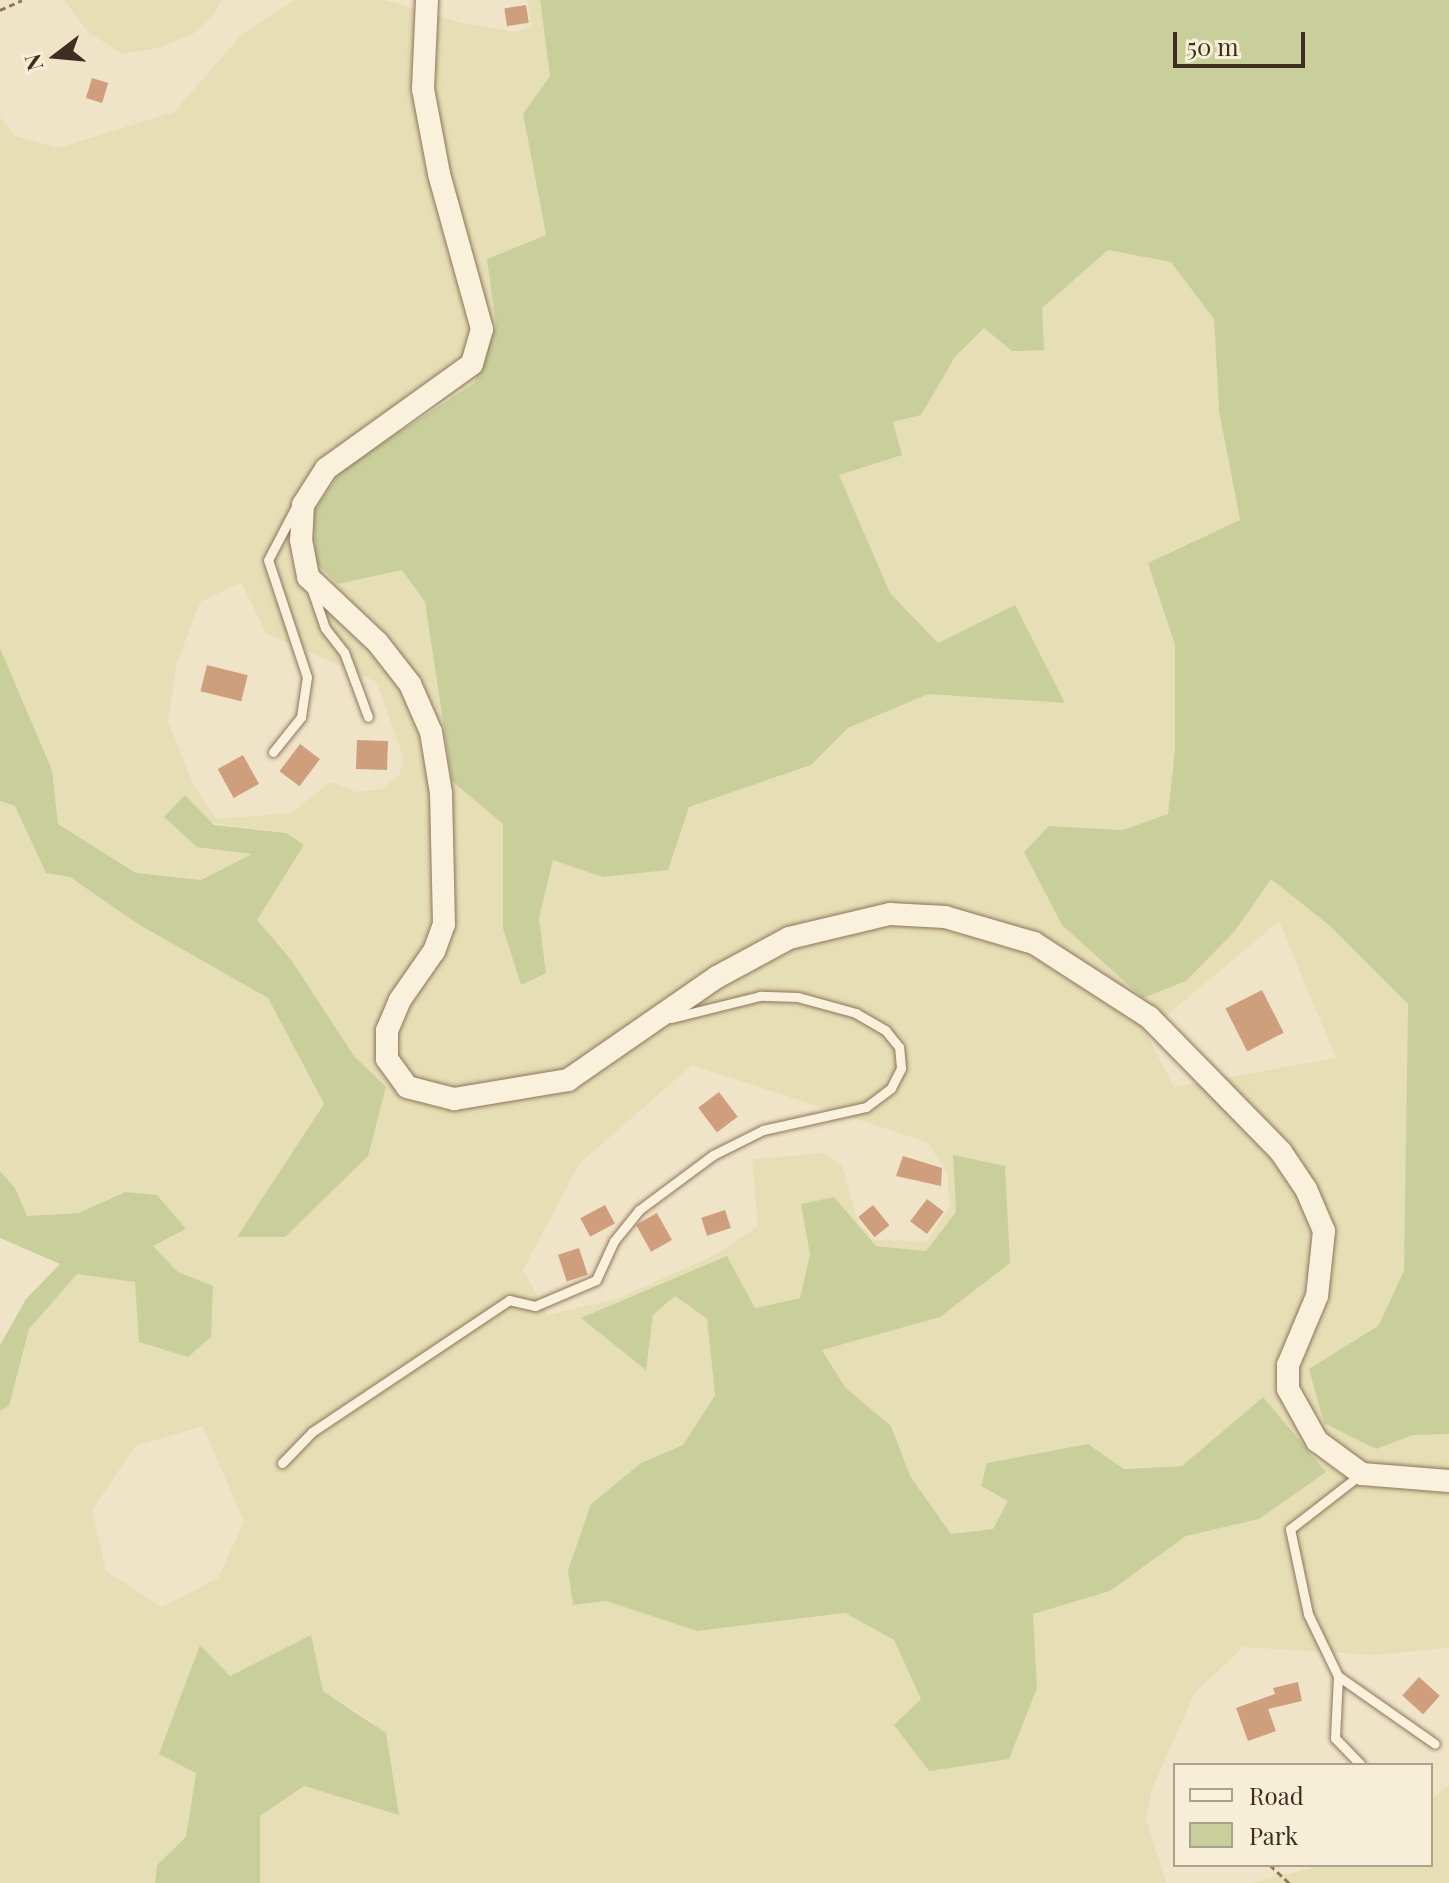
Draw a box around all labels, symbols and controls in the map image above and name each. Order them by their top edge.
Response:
north arrow [16,16,96,96]
scale bar [1177,16,1309,66]
text: 50 m [1187,30,1239,62]
text: N [16,51,50,74]
legend [1173,1763,1433,1867]
text: Road [1249,1779,1304,1811]
text: Park [1249,1819,1298,1851]

